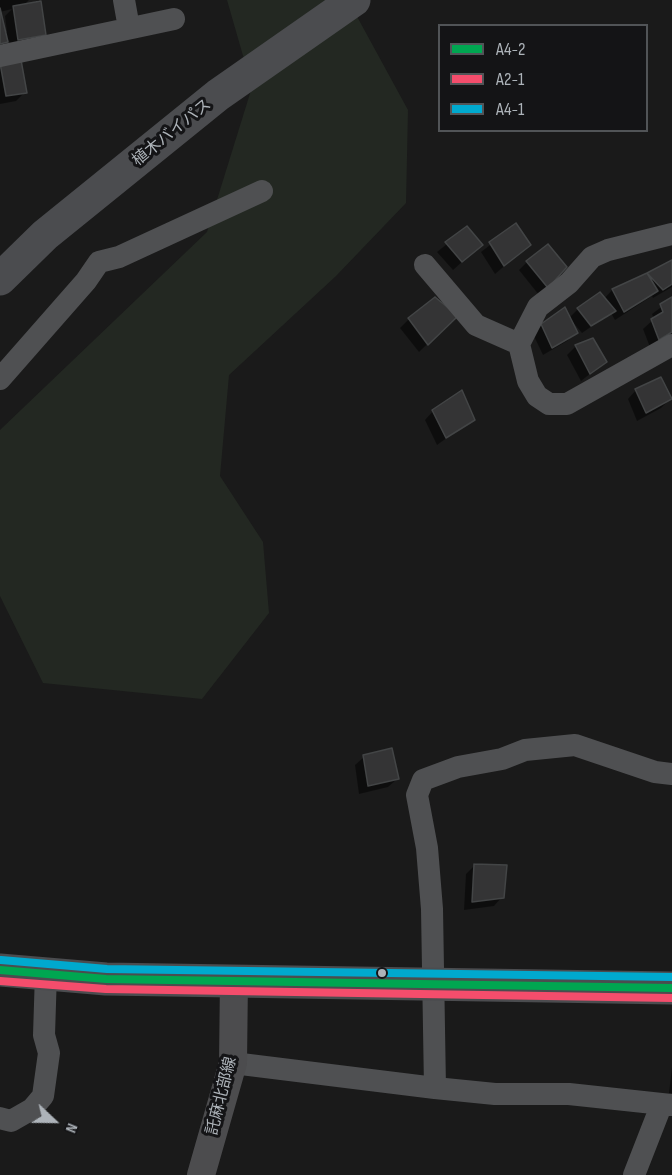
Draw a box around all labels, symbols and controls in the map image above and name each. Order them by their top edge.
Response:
legend [438,24,648,132]
text: A4-2 [496,39,526,60]
text: A2-1 [496,69,524,90]
street label: 植木バイパス [129,95,215,171]
text: A4-1 [496,99,524,120]
unlabelled marker [376,967,388,979]
street label: 託麻北部線 [203,1055,241,1137]
north arrow [24,1091,84,1151]
text: N [61,1120,82,1135]

